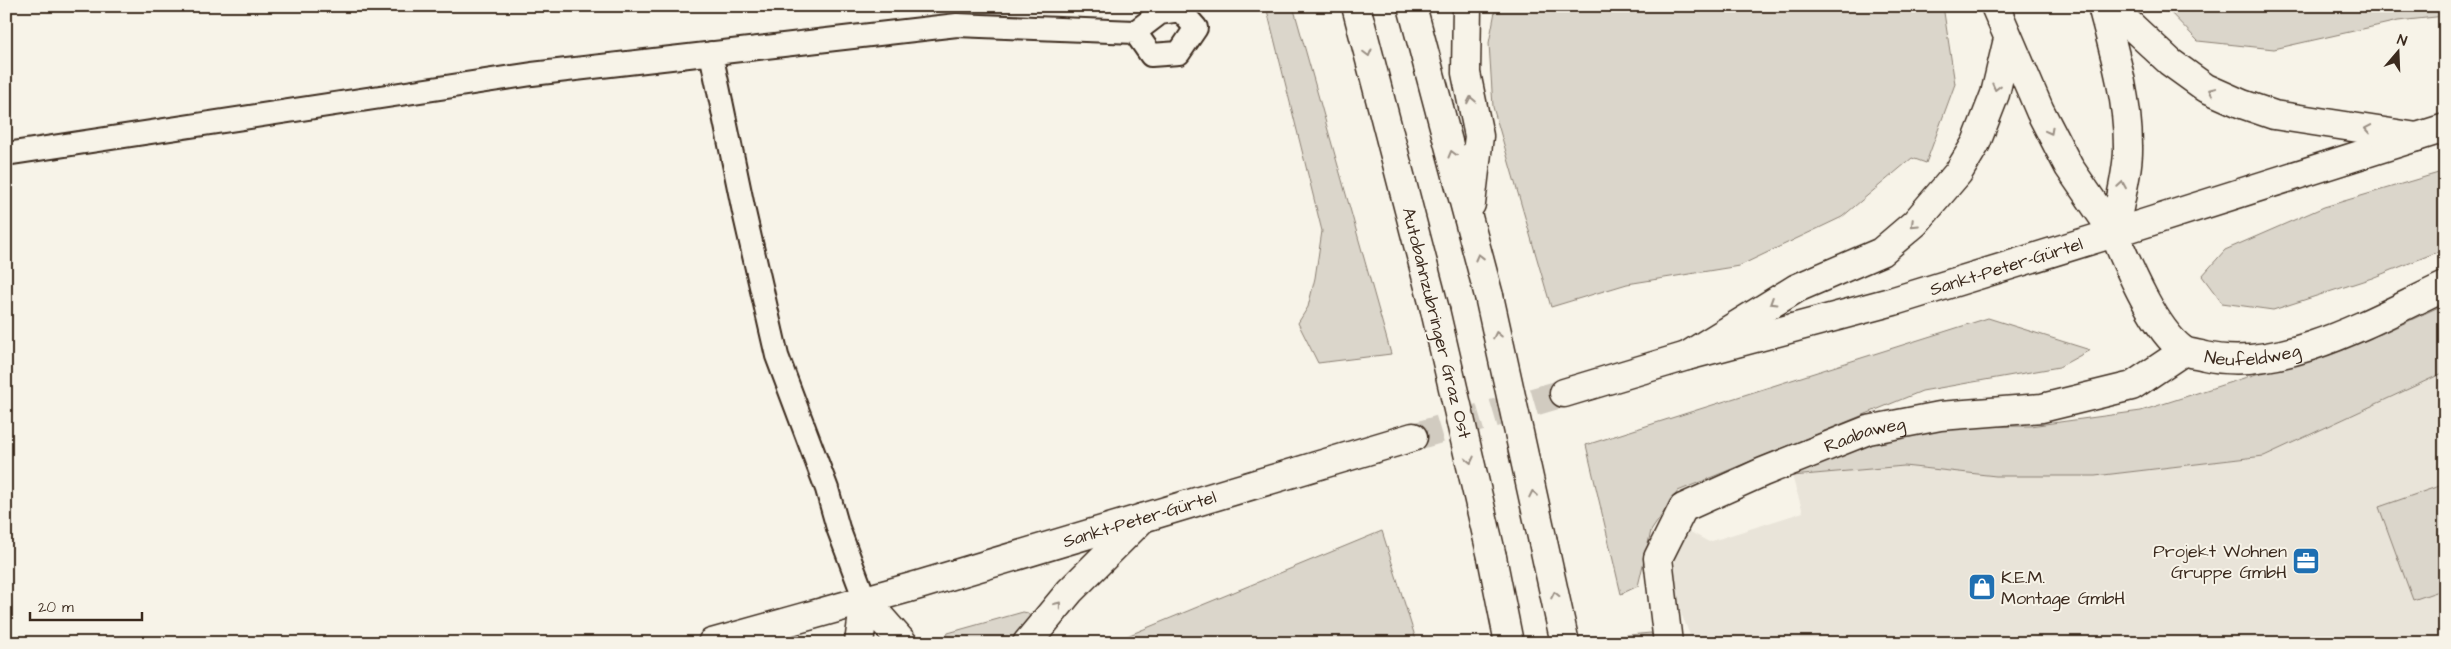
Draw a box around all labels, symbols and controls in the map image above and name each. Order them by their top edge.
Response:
north arrow [2374,28,2424,78]
text: N [2394,30,2410,52]
one-way arrow [1362,49,1373,58]
one-way arrow [1991,82,2002,91]
one-way arrow [2208,87,2217,97]
one-way arrow [1467,96,1477,105]
one-way arrow [2364,124,2373,134]
one-way arrow [2044,126,2054,135]
one-way arrow [1447,149,1458,158]
one-way arrow [2117,181,2127,189]
street label: Autobahnzubringer Graz Ost [1395,205,1478,442]
one-way arrow [1910,218,1919,227]
street label: Sankt-Peter-Gürtel [1927,231,2086,302]
one-way arrow [1474,252,1485,261]
one-way arrow [1770,296,1779,306]
one-way arrow [1493,331,1503,340]
street label: Neufeldweg [2202,338,2304,373]
street label: Raabaweg [1821,411,1908,459]
one-way arrow [1464,456,1475,465]
street label: Sankt-Peter-Gürtel [1060,485,1219,554]
one-way arrow [1528,490,1538,499]
place label: Projekt Wohnen Gruppe GmbH [2153,539,2287,585]
office icon: Projekt Wohnen Gruppe GmbH [2291,546,2321,576]
place label: K.E.M. Montage GmbH [2001,565,2125,612]
shop icon: K.E.M. Montage GmbH [1967,572,1997,602]
scale bar [30,589,142,621]
one-way arrow [1550,591,1560,600]
text: 20 m [38,597,74,618]
one-way arrow [1053,602,1061,611]

